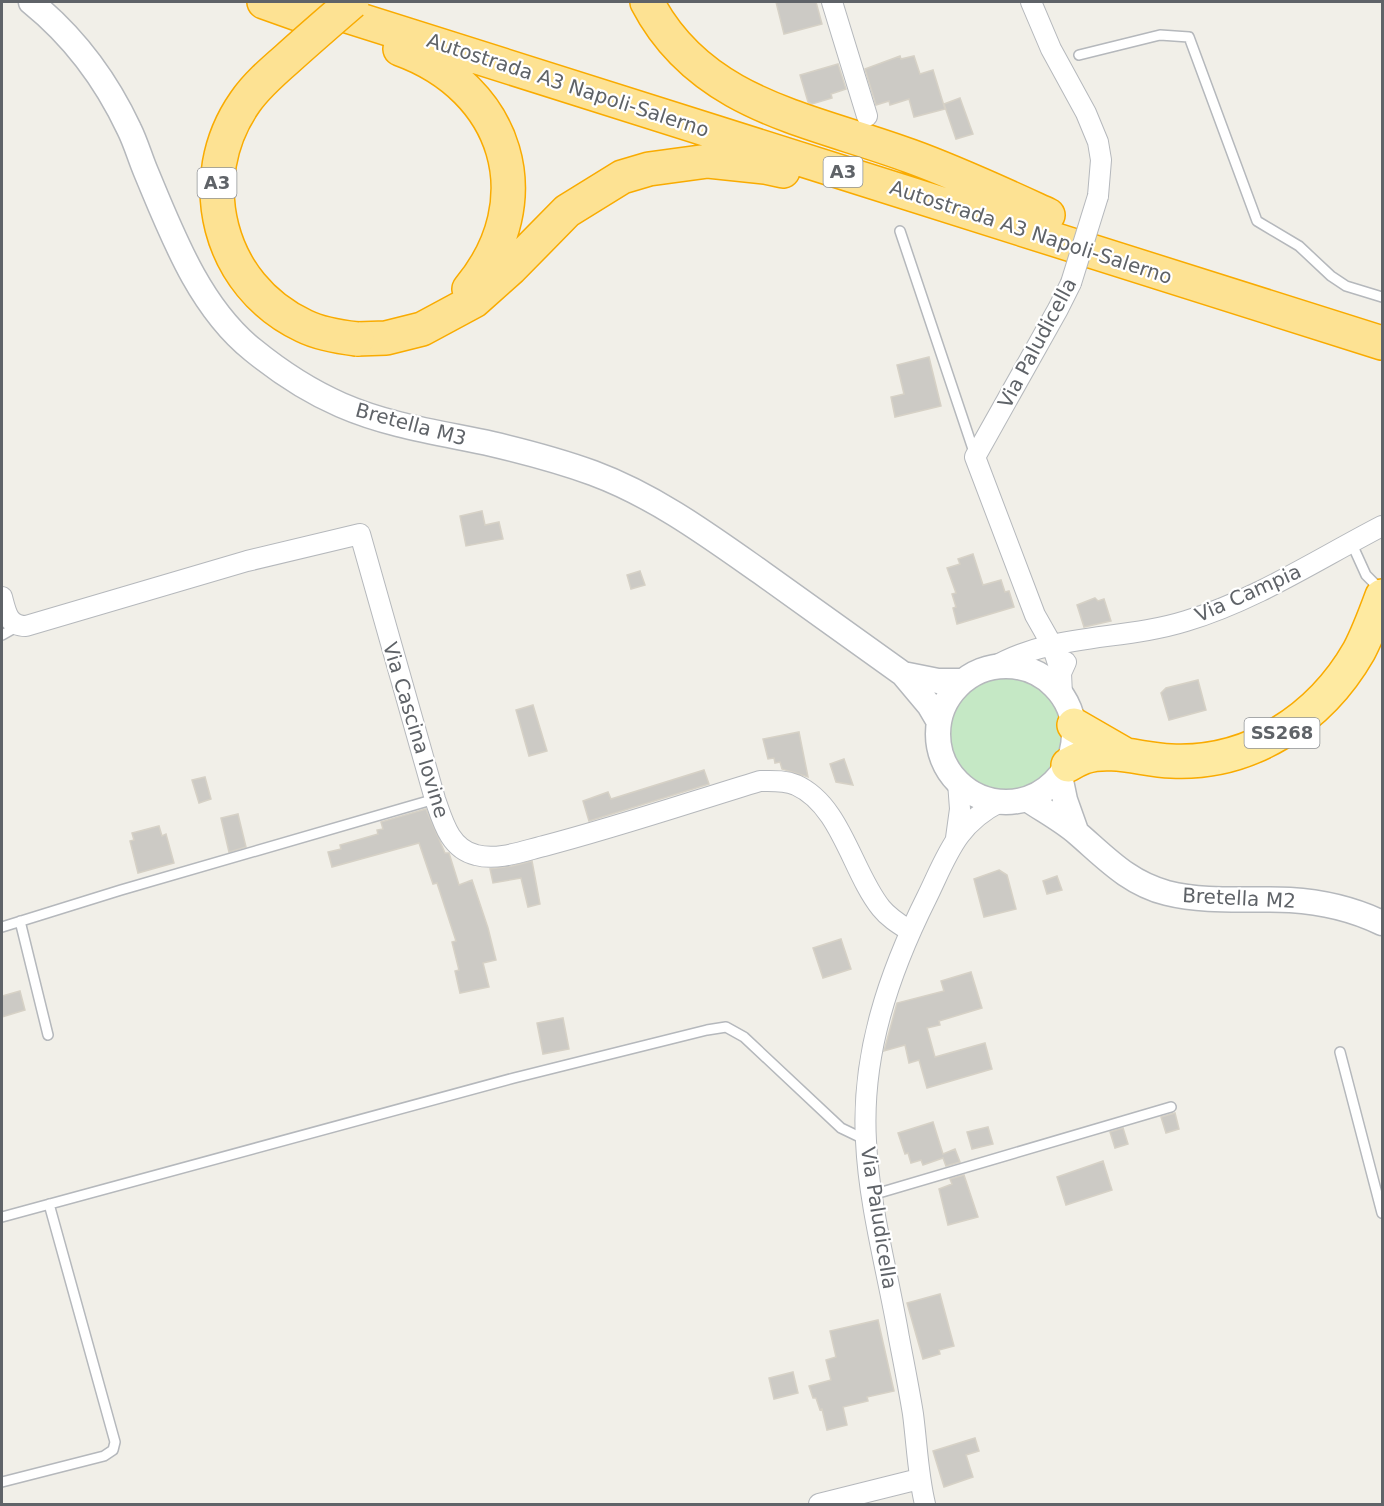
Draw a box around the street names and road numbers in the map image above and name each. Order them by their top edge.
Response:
street label: Autostrada A3 Napoli-Salerno [424,28,712,142]
road number: A3 [824,157,862,187]
road number: A3 [198,168,236,198]
street label: Autostrada A3 Napoli-Salerno [887,175,1175,289]
street label: Via Paludicella [993,274,1081,412]
street label: Bretella M3 [353,398,469,450]
street label: Via Campia [1191,559,1305,627]
street label: Via Cascina Iovine [378,639,454,821]
road number: SS268 [1244,718,1320,748]
street label: Bretella M2 [1182,883,1296,913]
street label: Via Paludicella [856,1145,902,1291]

